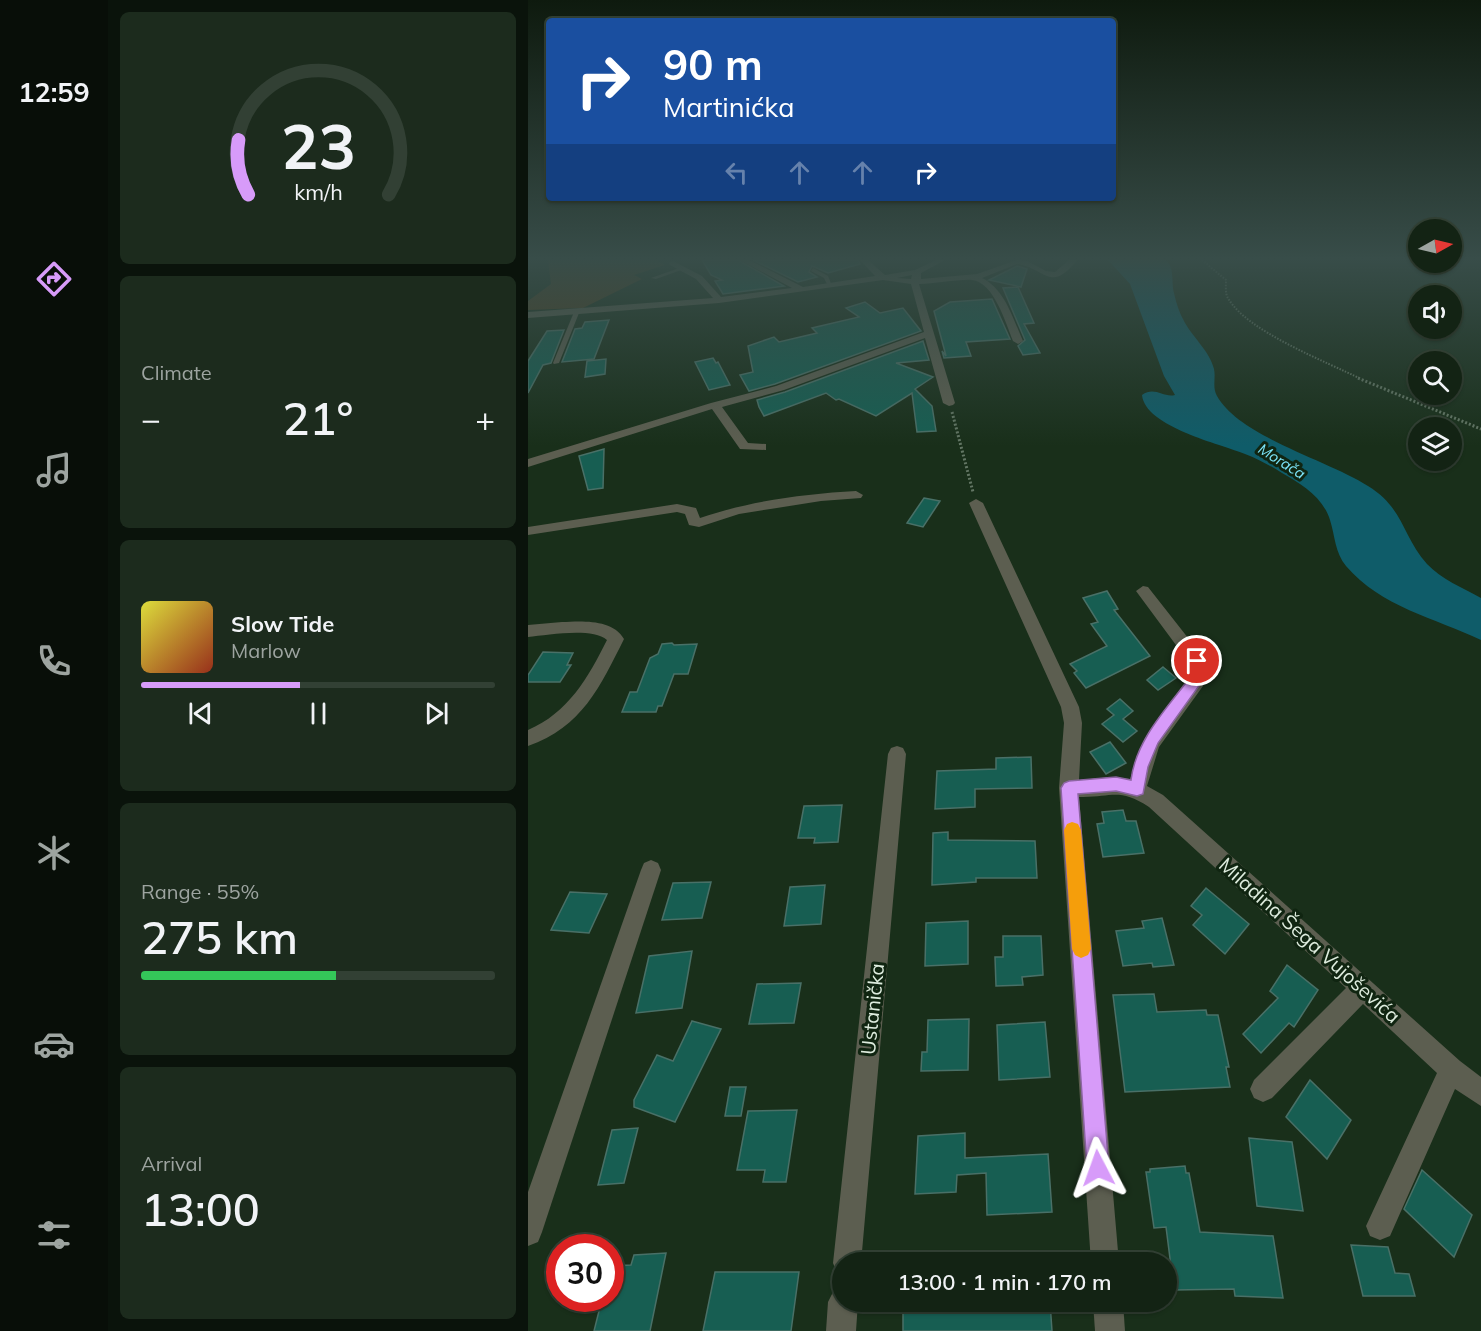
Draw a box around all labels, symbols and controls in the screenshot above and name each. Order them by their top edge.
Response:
text: 90 m [663,38,763,91]
icon: right [564,42,642,120]
text: 12:59 [18,75,90,109]
text: Martinićka [663,90,794,124]
text: 23 [281,106,355,185]
icon: left [720,156,753,189]
icon: ahead [783,156,816,189]
icon: ahead [846,156,879,189]
icon: right [909,156,942,189]
text: km/h [294,178,342,205]
north arrow [1408,219,1462,273]
map controls [1408,219,1462,471]
icon: directions [33,258,75,300]
button: sound [1408,285,1462,339]
button: search [1408,351,1462,405]
text: Climate [141,360,212,385]
text: 21° [283,390,353,446]
text: − [141,398,161,439]
text: + [475,398,495,439]
button: layers [1408,417,1462,471]
water label: Morača [1255,439,1309,483]
icon: music [33,449,75,491]
text: Slow Tide [231,610,334,638]
pin [1171,635,1222,686]
text: Marlow [231,638,301,663]
icon: phone [33,640,75,682]
icon: arrive [1180,644,1213,677]
icon: previous [184,697,217,730]
icon: pause [302,697,335,730]
icon: next [420,697,453,730]
icon: climate [33,832,75,874]
street label: Miladina Šega Vujoševića [1214,852,1406,1028]
text: Range · 55% [141,879,259,904]
text: 275 km [141,909,298,965]
street label: Ustanička [855,962,889,1056]
icon: car [33,1023,75,1065]
position arrow [1066,1136,1130,1200]
text: Arrival [141,1151,202,1176]
text: 13:00 [141,1181,260,1237]
icon: filters [33,1214,75,1256]
speed limit sign: 30 [546,1234,624,1312]
text: 13:00 · 1 min · 170 m [897,1268,1112,1296]

